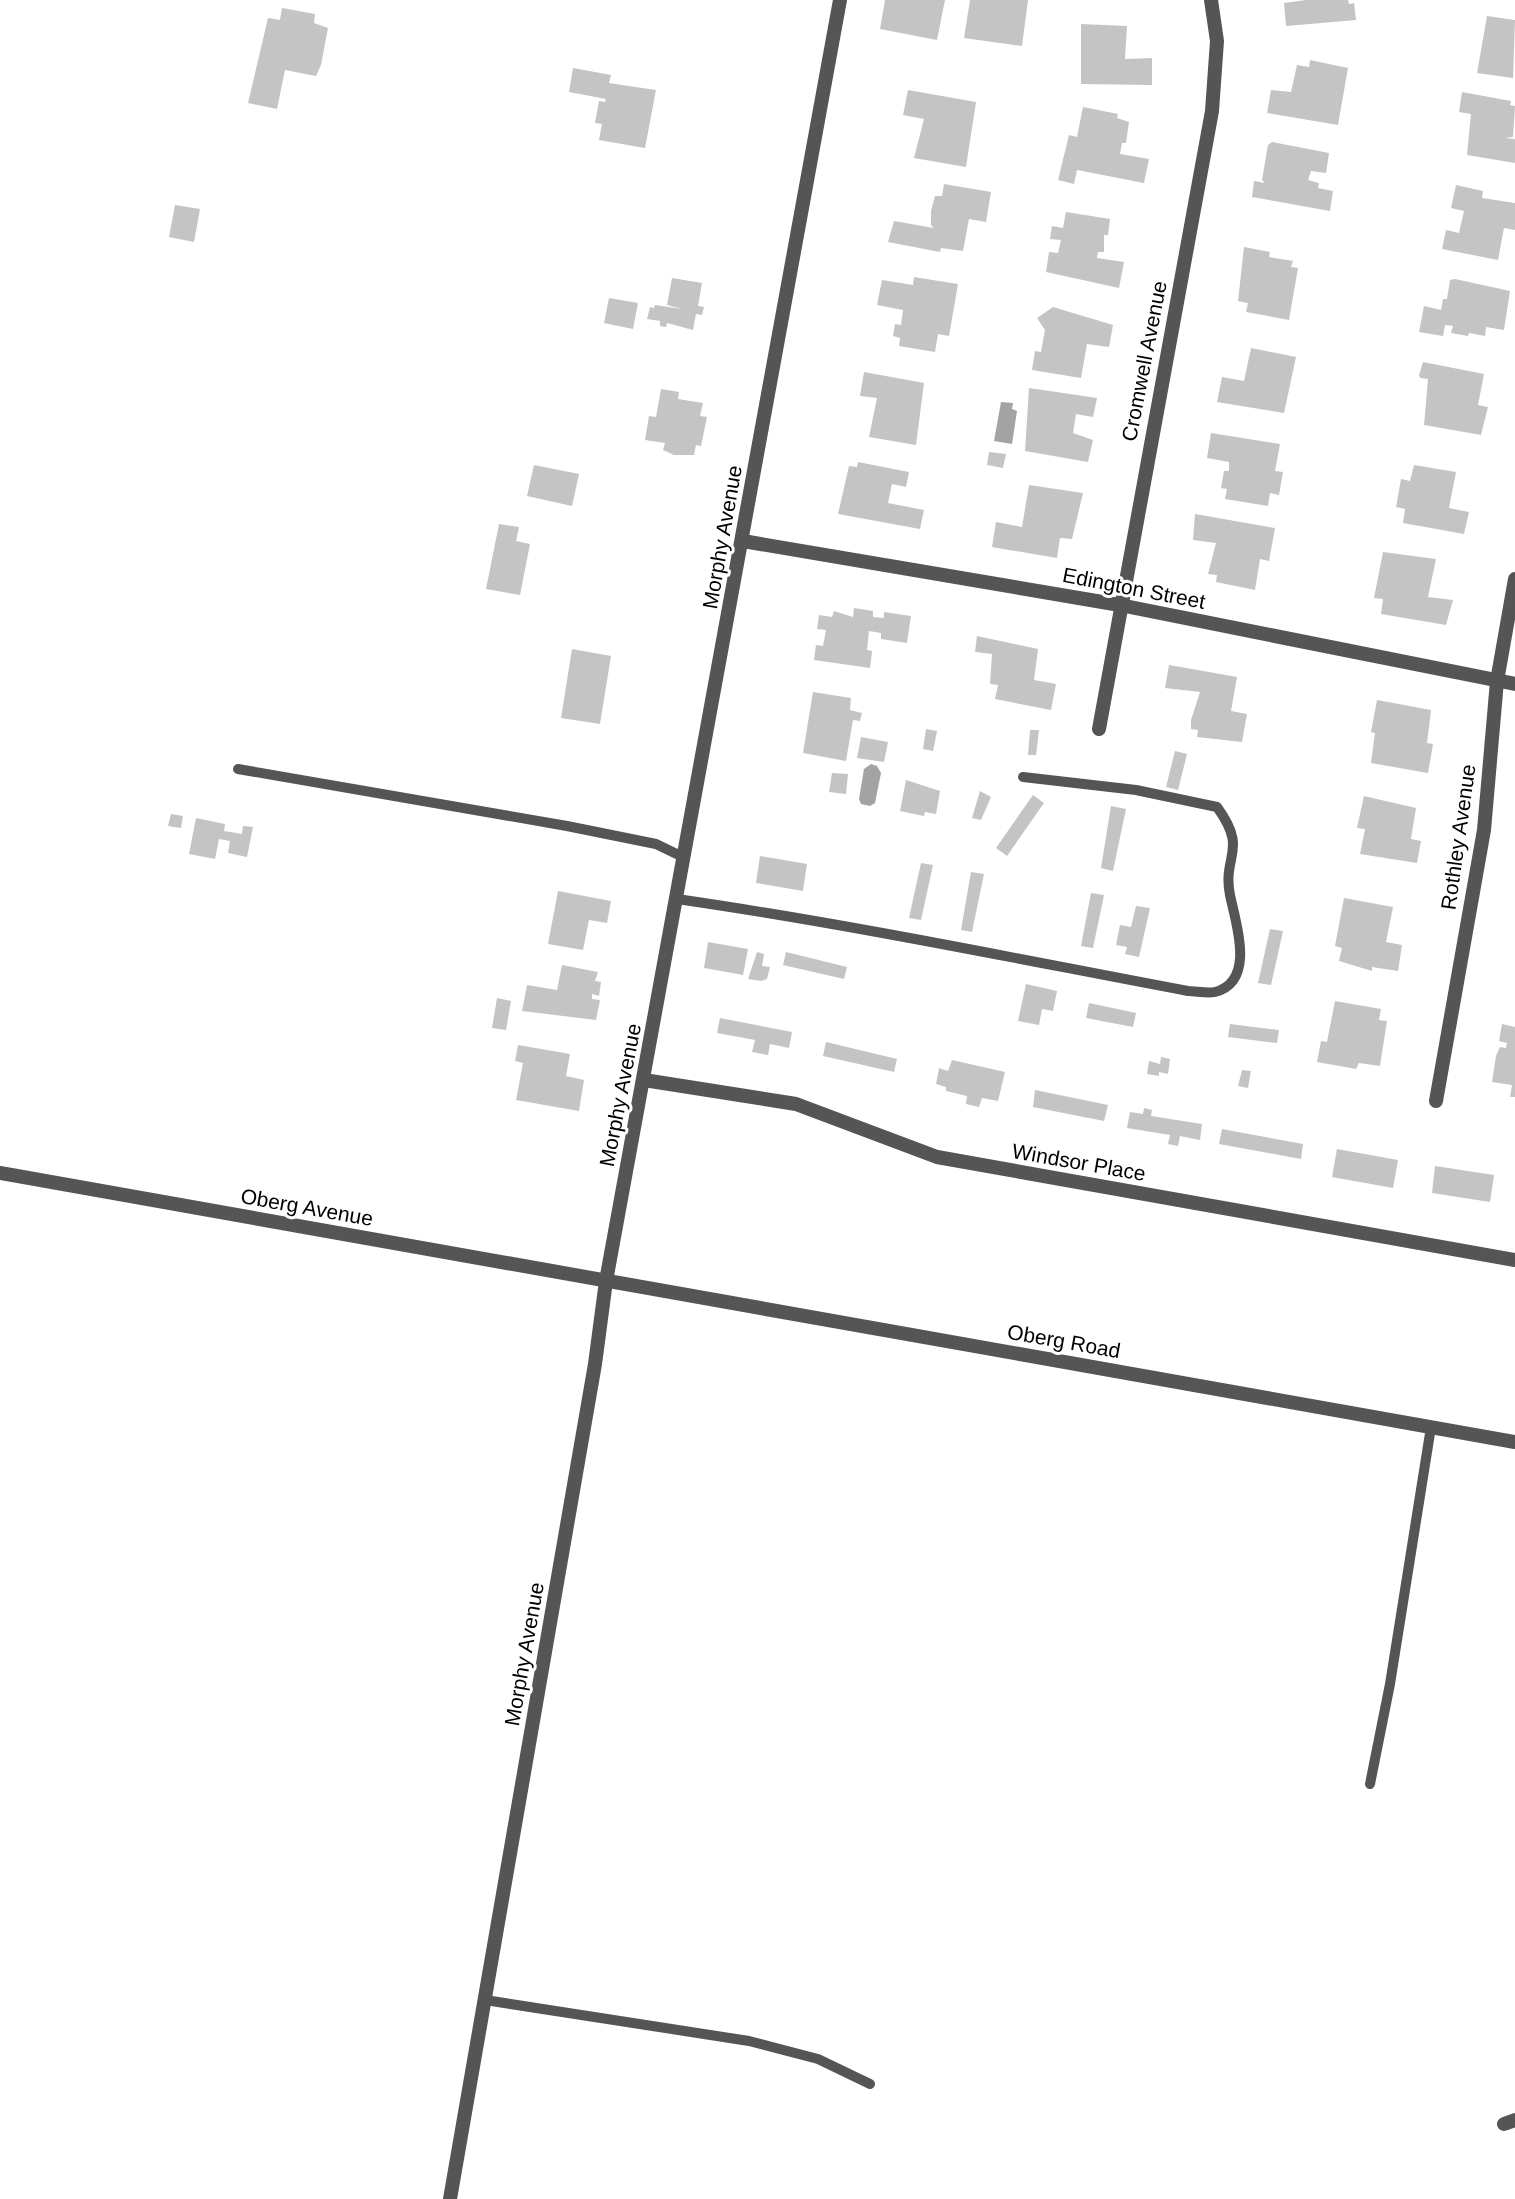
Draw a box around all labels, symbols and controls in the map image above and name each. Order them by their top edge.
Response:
street label: Cromwell Avenue [1117,279,1171,443]
street label: Morphy Avenue [698,463,746,611]
street label: Edington Street [1061,563,1207,613]
street label: Rothley Avenue [1436,763,1480,911]
street label: Morphy Avenue [595,1021,645,1169]
street label: Windsor Place [1010,1139,1148,1185]
street label: Oberg Avenue [239,1184,375,1230]
street label: Oberg Road [1006,1320,1122,1362]
street label: Morphy Avenue [500,1580,548,1728]

